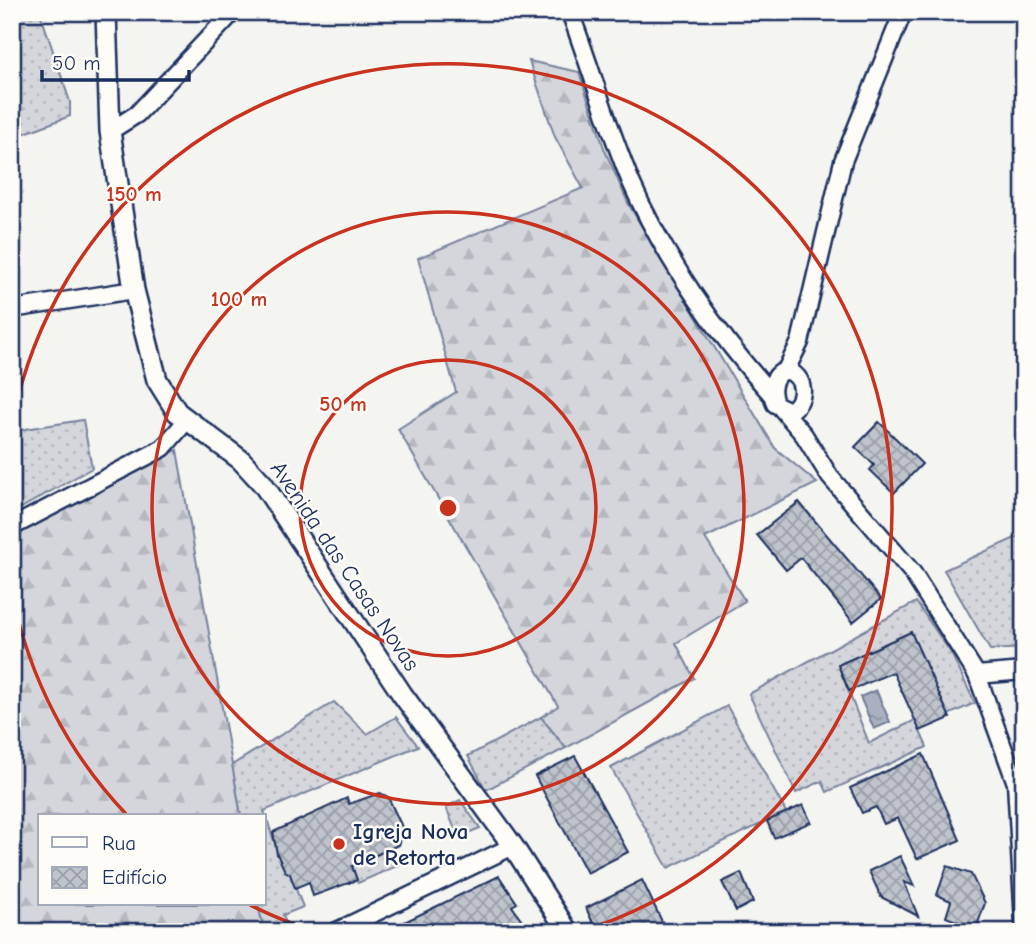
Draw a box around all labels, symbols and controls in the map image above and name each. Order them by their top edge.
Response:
scale bar [42,38,189,82]
text: 50 m [52,51,101,75]
text: 150 m [106,182,162,206]
text: 100 m [211,287,267,311]
text: 50 m [319,392,367,416]
street label: Avenida das Casas Novas [265,456,425,676]
centre of rings [436,496,460,520]
legend [38,814,266,906]
place label: Igreja Nova de Retorta [353,818,469,871]
text: Rua [102,831,136,855]
marker: Igreja Nova de Retorta [331,836,347,852]
text: Edifício [102,865,167,889]

